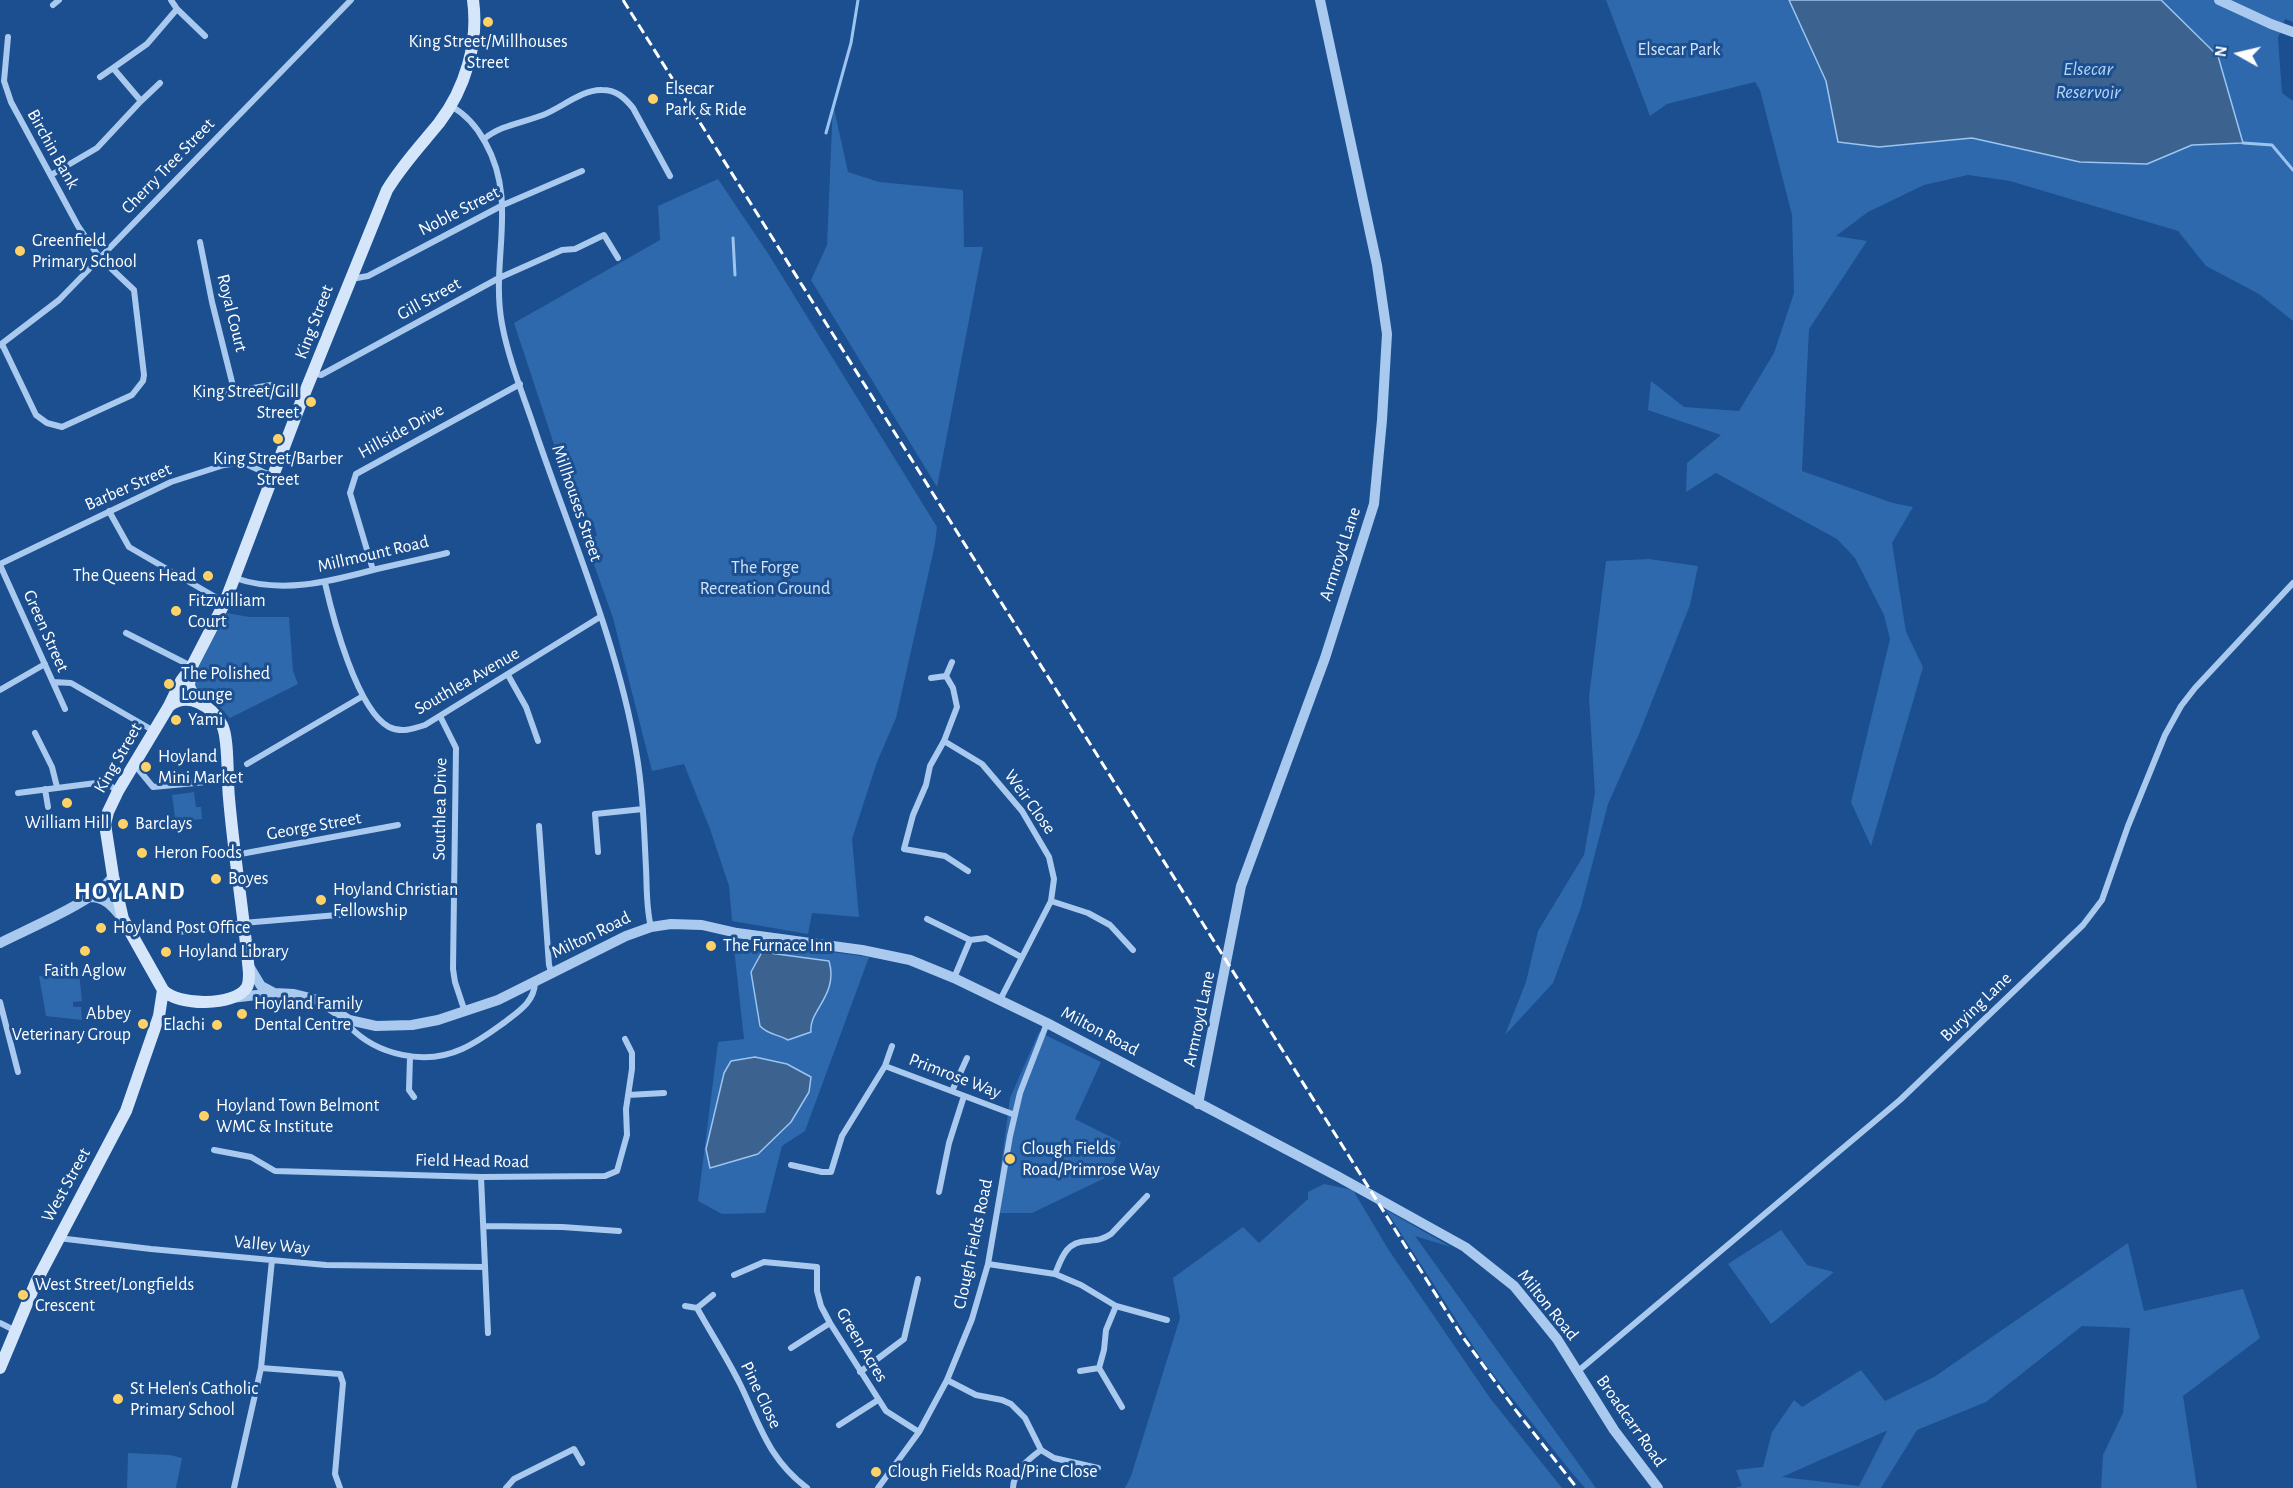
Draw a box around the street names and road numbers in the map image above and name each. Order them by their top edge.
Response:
street label: Birchin Bank [22,105,84,193]
street label: Cherry Tree Street [117,114,219,218]
street label: Noble Street [415,181,503,241]
street label: Royal Court [212,272,252,354]
street label: Gill Street [393,273,465,325]
street label: King Street [290,282,338,362]
street label: Hillside Drive [354,399,448,463]
street label: Millhouses Street [547,442,607,564]
street label: Barber Street [81,458,175,516]
street label: Armroyd Lane [1315,504,1365,604]
street label: Millmount Road [315,531,431,577]
street label: Green Street [18,587,74,675]
street label: Southlea Avenue [411,642,523,720]
street label: King Street [89,719,147,797]
street label: Southlea Drive [428,757,452,861]
street label: Weir Close [999,766,1061,838]
street label: George Street [265,807,363,845]
street label: Milton Road [548,907,634,963]
street label: Burying Lane [1936,968,2016,1046]
street label: Armroyd Lane [1178,969,1220,1069]
street label: Milton Road [1057,1001,1143,1061]
street label: Primrose Way [906,1049,1004,1103]
street label: West Street [37,1144,95,1226]
street label: Field Head Road [415,1149,529,1173]
street label: Clough Fields Road [949,1177,997,1311]
street label: Valley Way [233,1231,311,1259]
street label: Milton Road [1513,1265,1583,1345]
street label: Green Acres [831,1304,893,1386]
street label: Pine Close [736,1358,786,1432]
street label: Broadcarr Road [1591,1371,1671,1471]

